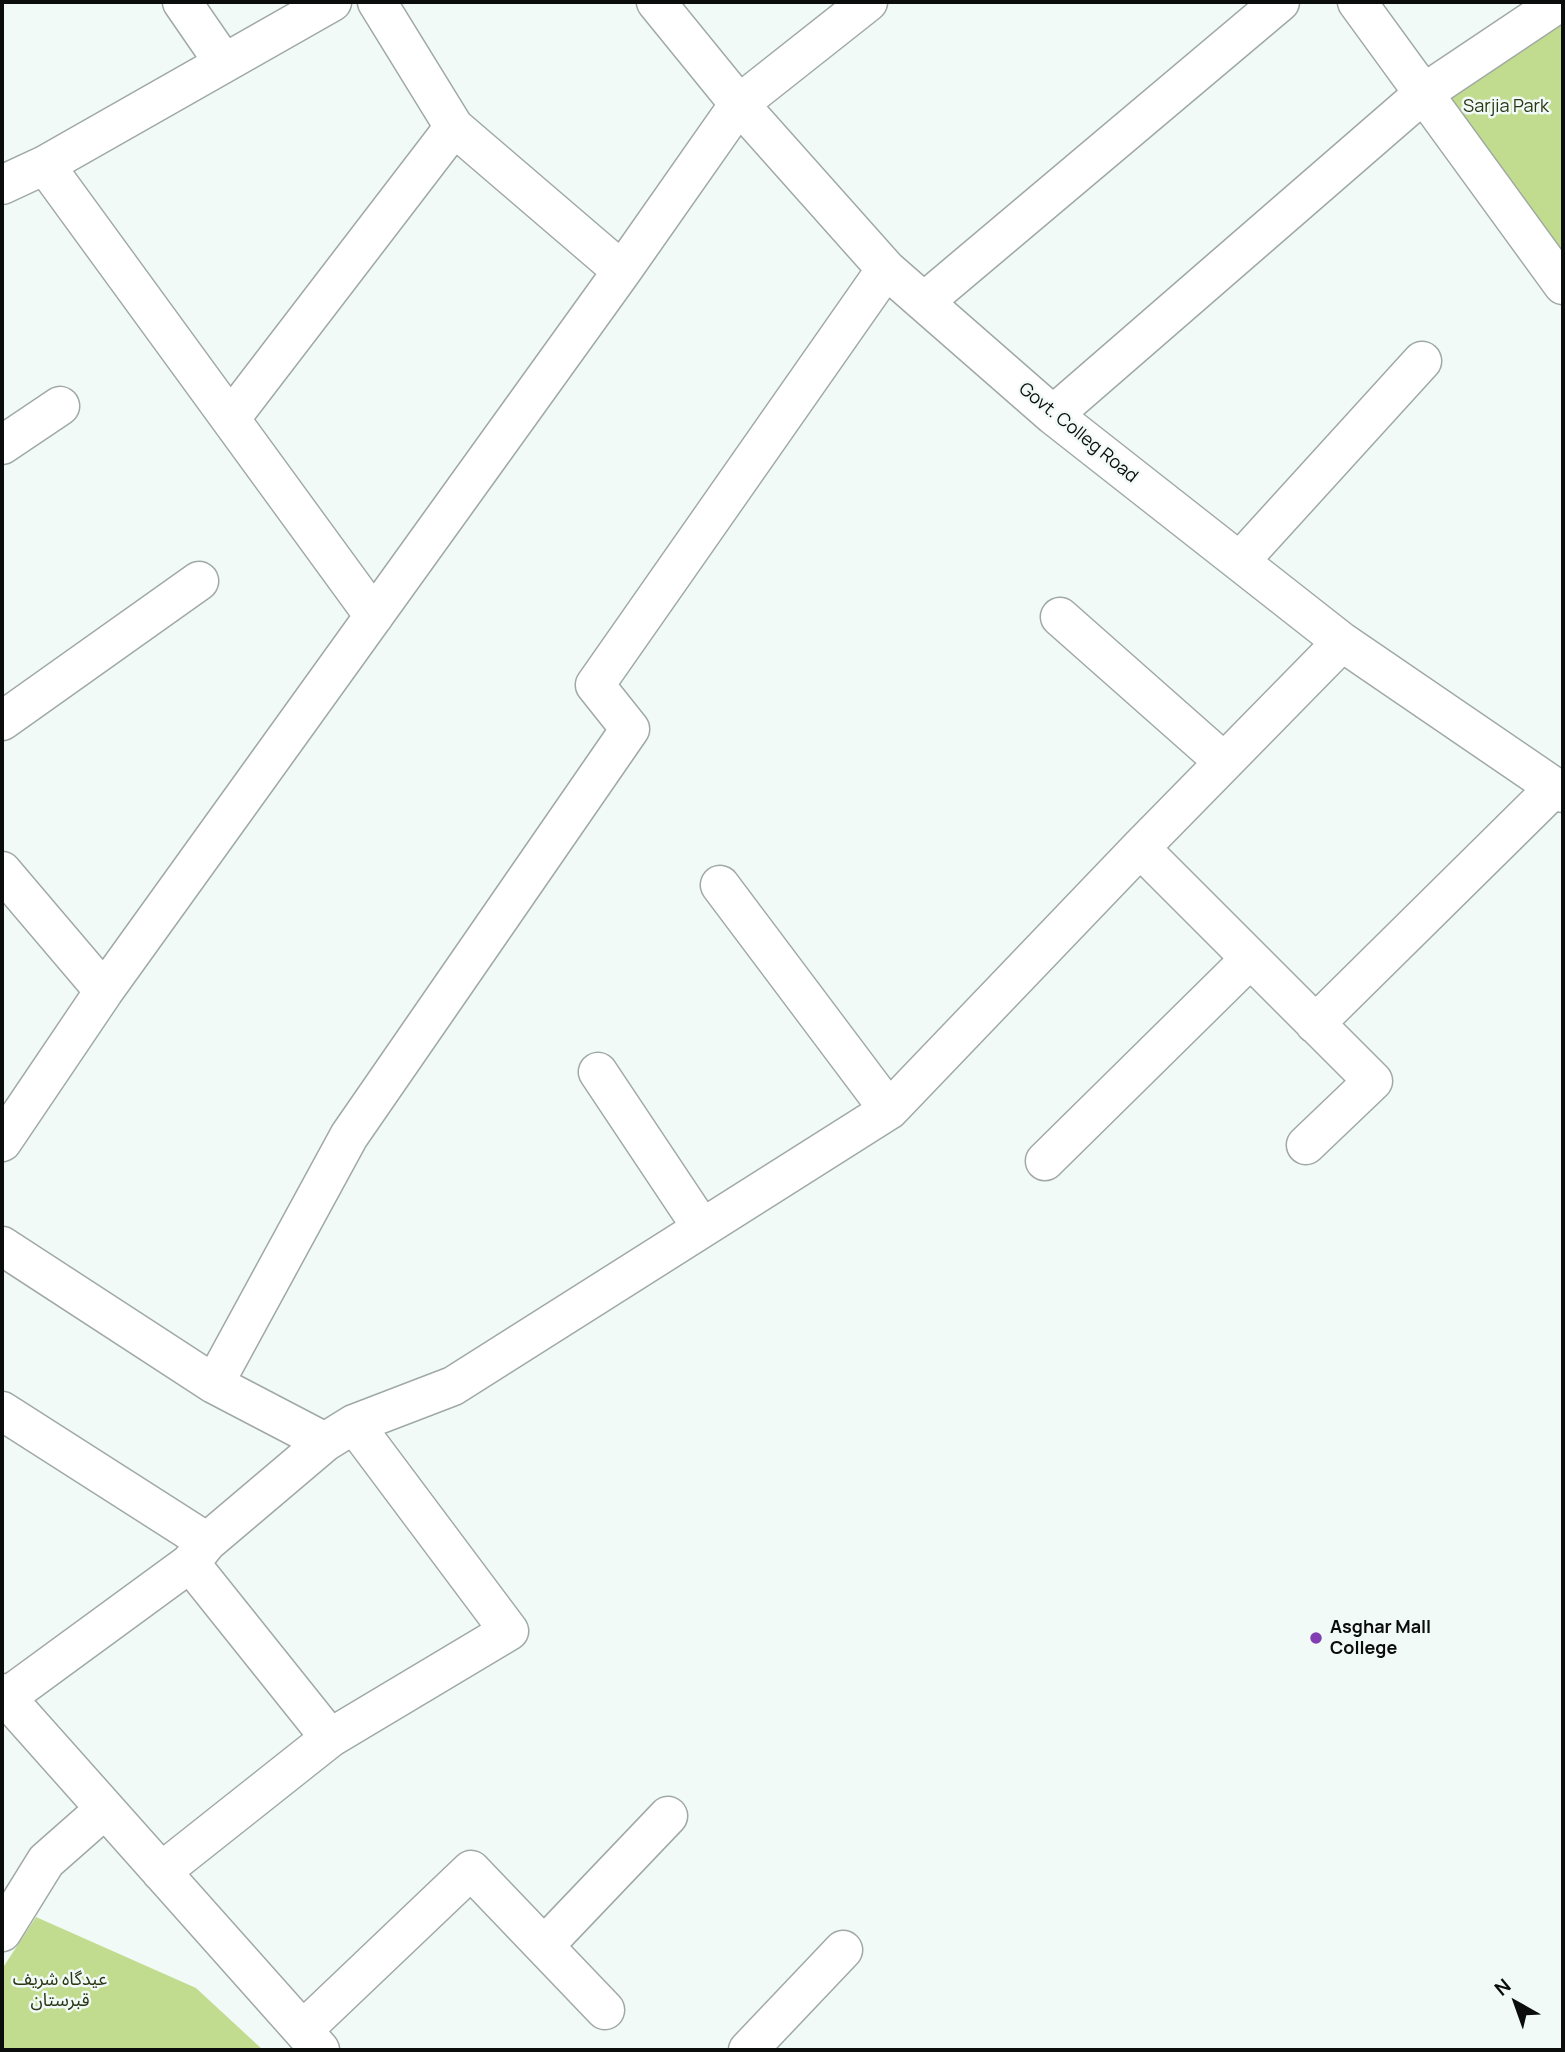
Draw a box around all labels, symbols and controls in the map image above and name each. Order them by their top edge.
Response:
park label: Sarjia Park [1463,96,1549,118]
street label: Govt. Colleg Road [1014,378,1142,488]
place label: Asghar Mall College [1330,1617,1431,1660]
marker: Asghar Mall College [1308,1630,1324,1646]
north arrow [1481,1968,1551,2038]
park label: عیدگاہ شریف قبرستان [13,1969,107,2011]
text: N [1489,1973,1516,2001]

